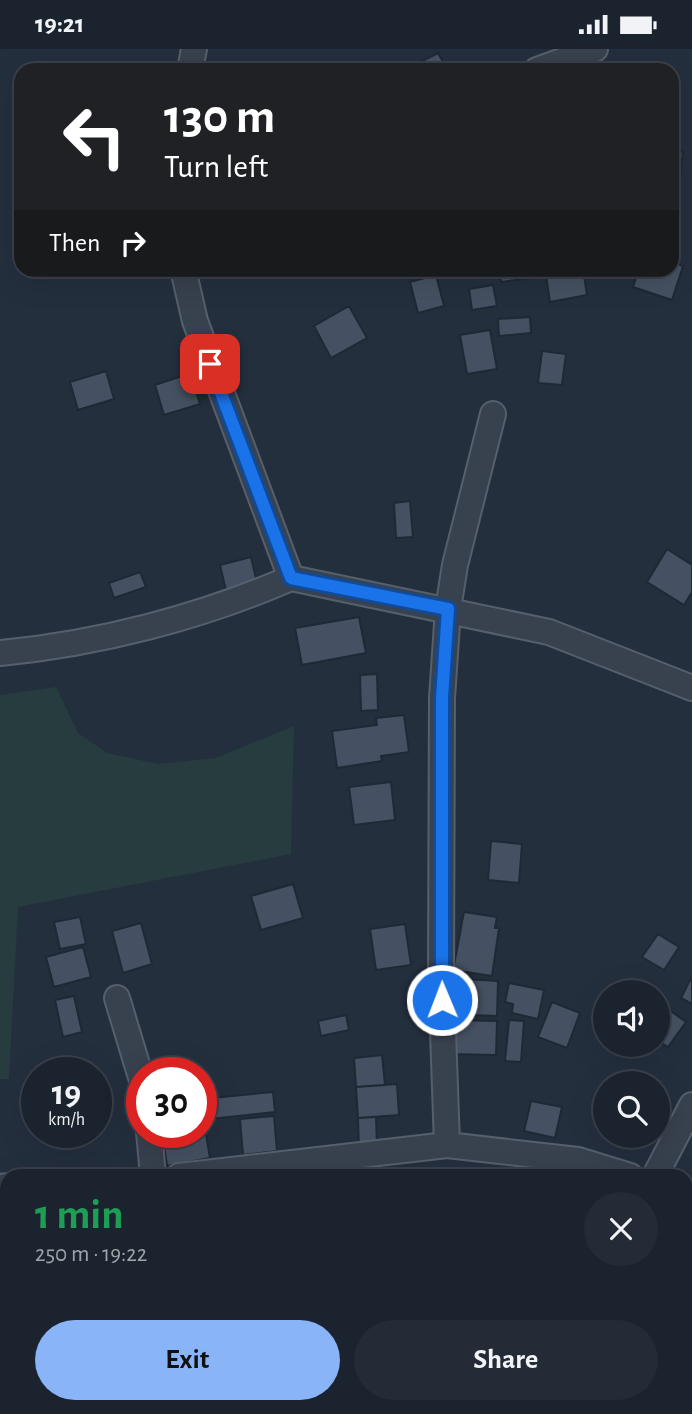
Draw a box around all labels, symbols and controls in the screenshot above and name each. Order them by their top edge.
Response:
text: 19:21 [35,11,84,37]
icon: left [49,91,140,182]
text: 130 m [164,93,275,142]
text: Turn left [164,151,268,183]
icon: right [114,224,152,262]
text: Then [49,230,100,256]
pin [180,334,240,394]
icon: arrive [191,345,229,383]
position arrow [405,963,479,1037]
map controls [593,980,670,1148]
button: sound [593,980,670,1057]
speed limit sign: 30 [126,1057,217,1148]
button: search [593,1071,670,1148]
text: 19 [52,1076,81,1111]
text: km/h [48,1111,85,1129]
button: close [584,1192,658,1266]
text: 1 min [35,1194,124,1236]
text: 250 m · 19:22 [35,1243,147,1266]
button: Exit [35,1320,340,1400]
button: Share [354,1320,658,1400]

